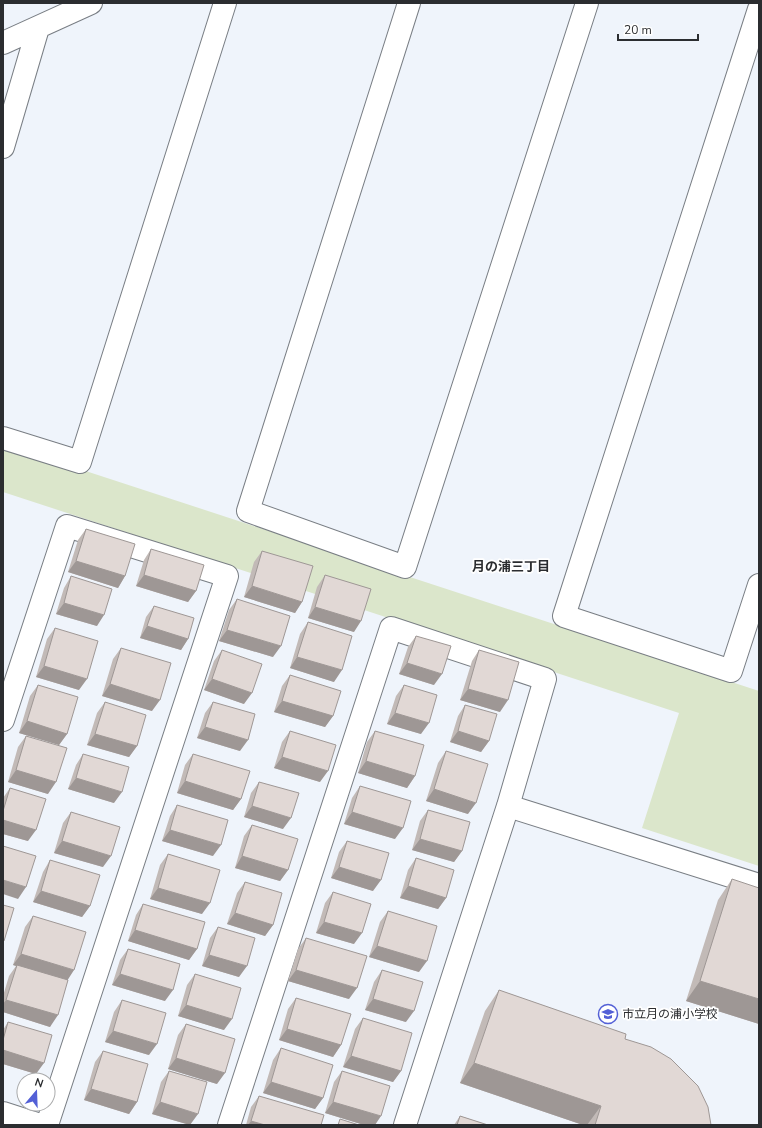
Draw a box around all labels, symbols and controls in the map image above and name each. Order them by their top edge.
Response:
scale bar [618,16,698,42]
text: 20 m [624,22,652,38]
district label: 月の浦三丁目 [472,558,550,576]
school or university icon: 市立月の浦小学校 [597,1003,619,1025]
place label: 市立月の浦小学校 [622,1006,718,1022]
north arrow [16,1072,56,1112]
text: N [33,1075,45,1091]

